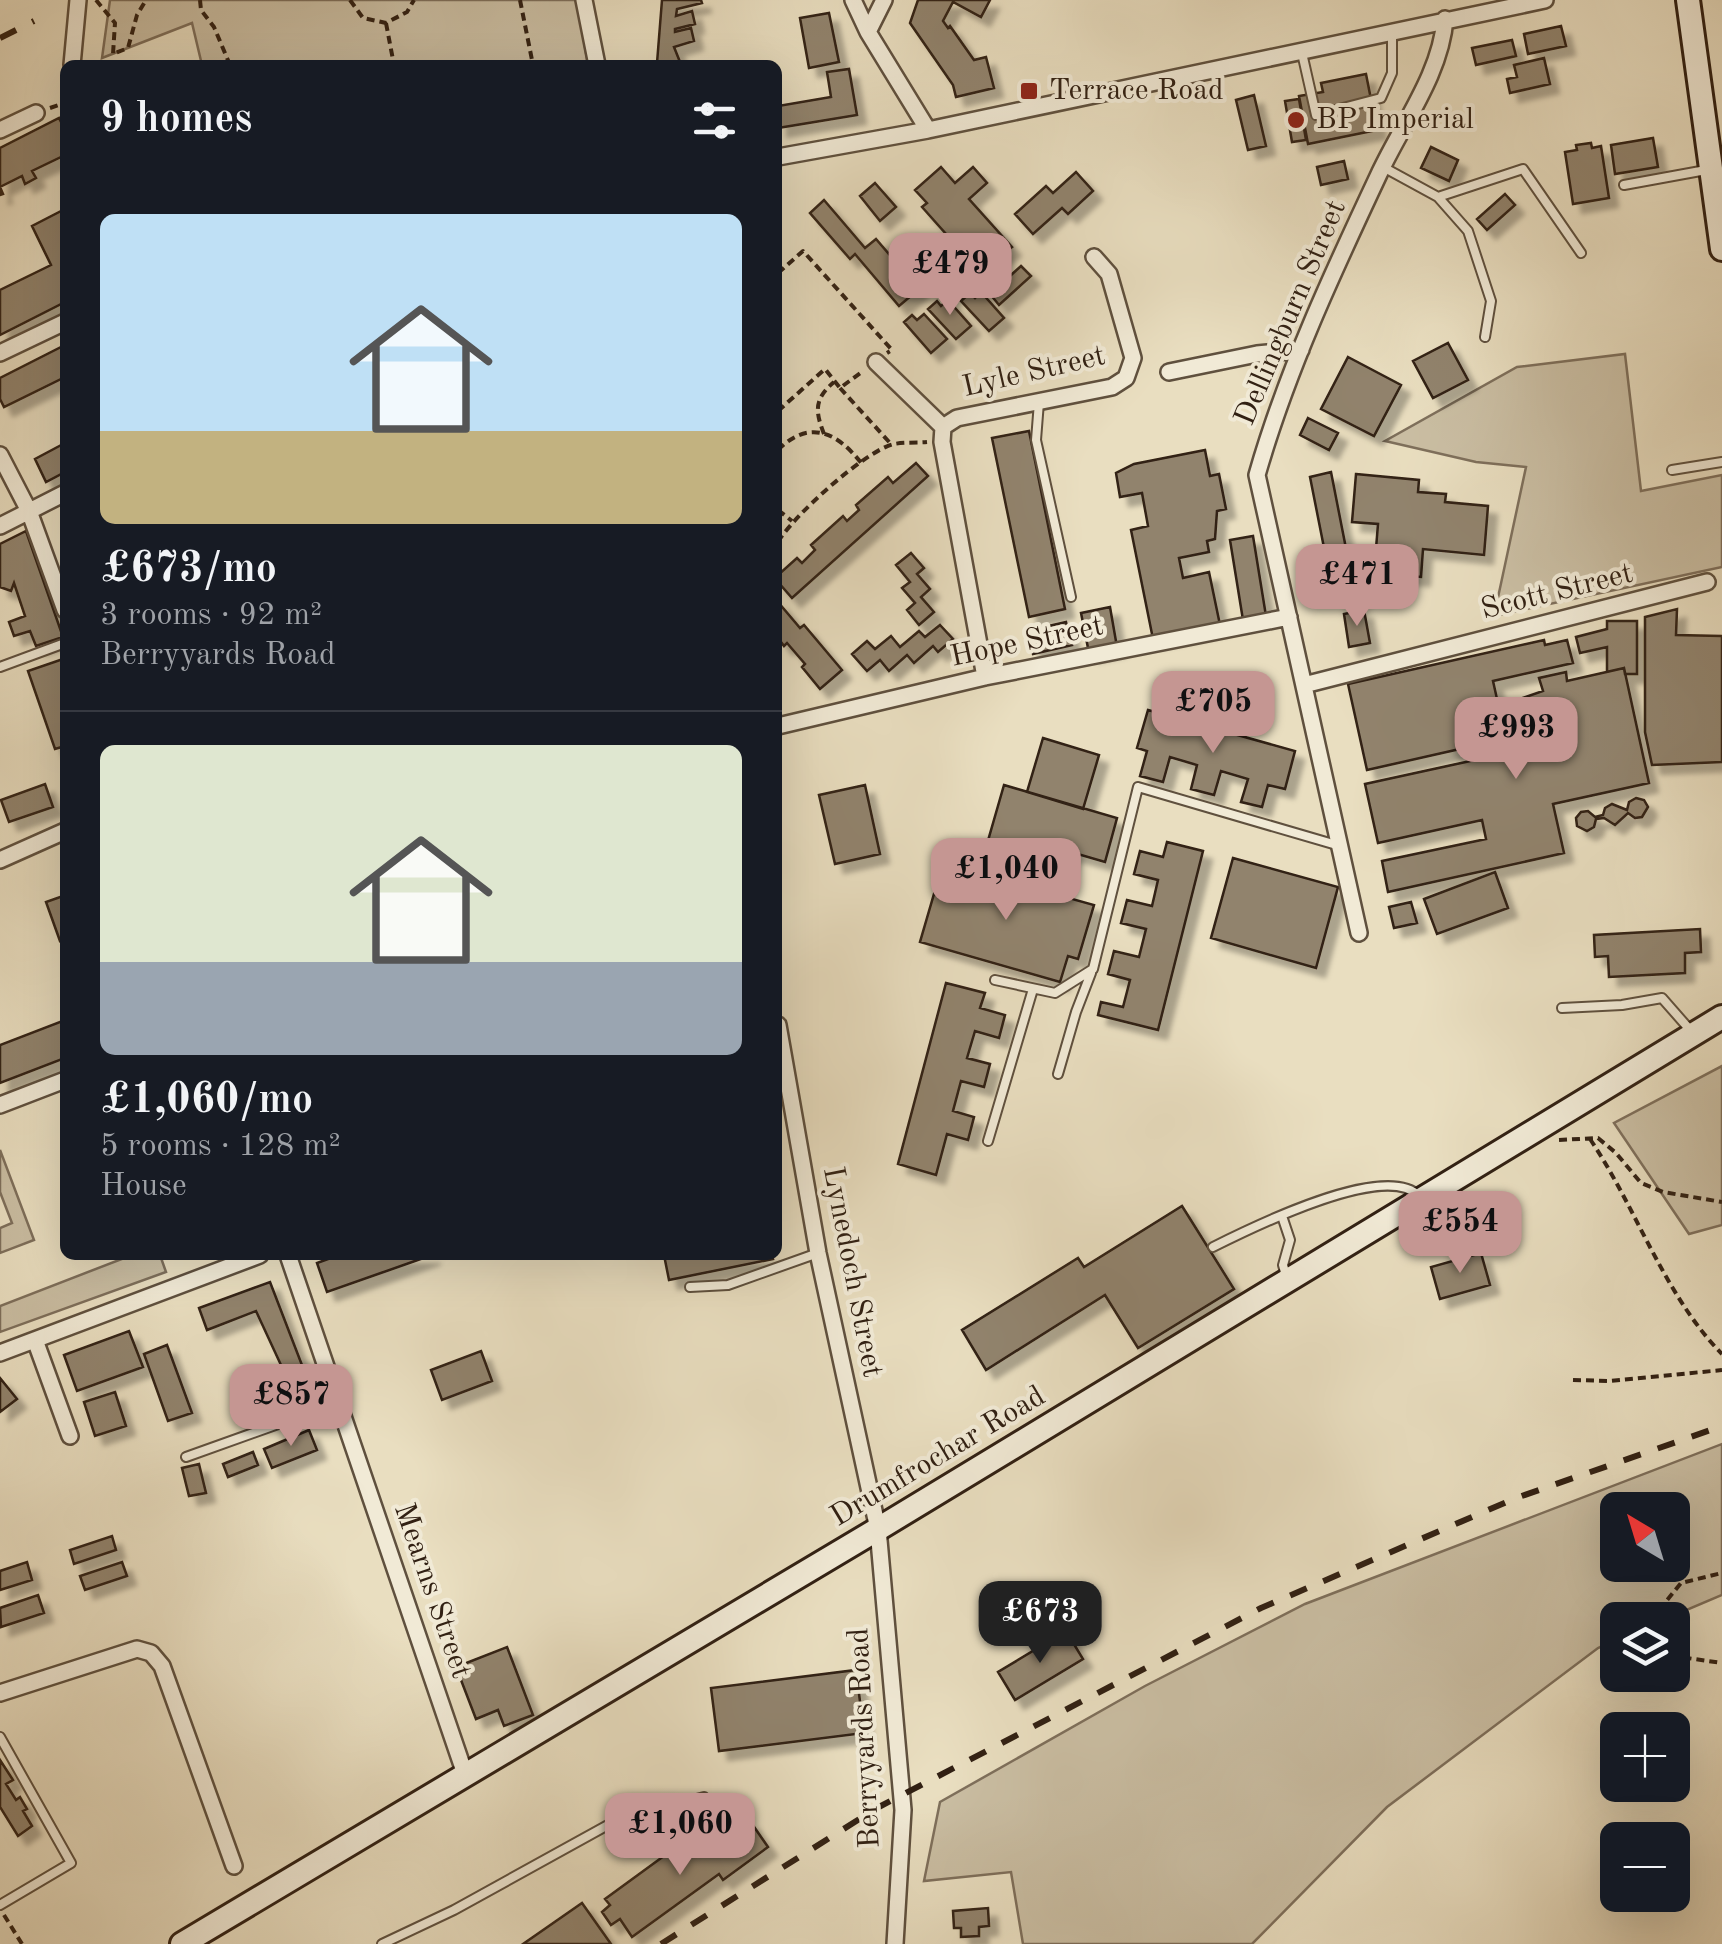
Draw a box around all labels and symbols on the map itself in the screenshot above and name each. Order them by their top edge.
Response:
place label: Terrace Road [1049,76,1224,106]
marker: Terrace Road [1018,80,1040,102]
place label: BP Imperial [1316,105,1474,135]
marker: BP Imperial [1285,109,1307,131]
street label: Dellingburn Street [1230,196,1352,430]
pin: £479 [891,233,1009,318]
street label: Lyle Street [960,341,1108,403]
pin: £471 [1298,544,1416,629]
street label: Scott Street [1478,559,1636,625]
street label: Hope Street [948,611,1106,673]
pin: £705 [1154,671,1272,756]
pin: £993 [1457,697,1575,782]
pin: £1,040 [925,838,1087,923]
street label: Lynedoch Street [817,1164,887,1380]
pin: £554 [1401,1191,1519,1276]
pin: £857 [232,1364,350,1449]
street label: Drumfrochar Road [826,1381,1050,1533]
north arrow [1600,1492,1690,1582]
street label: Mearns Street [388,1500,476,1682]
pin: £673 [981,1581,1099,1666]
street label: Berryyards Road [844,1627,886,1849]
pin: £1,060 [599,1793,761,1878]

